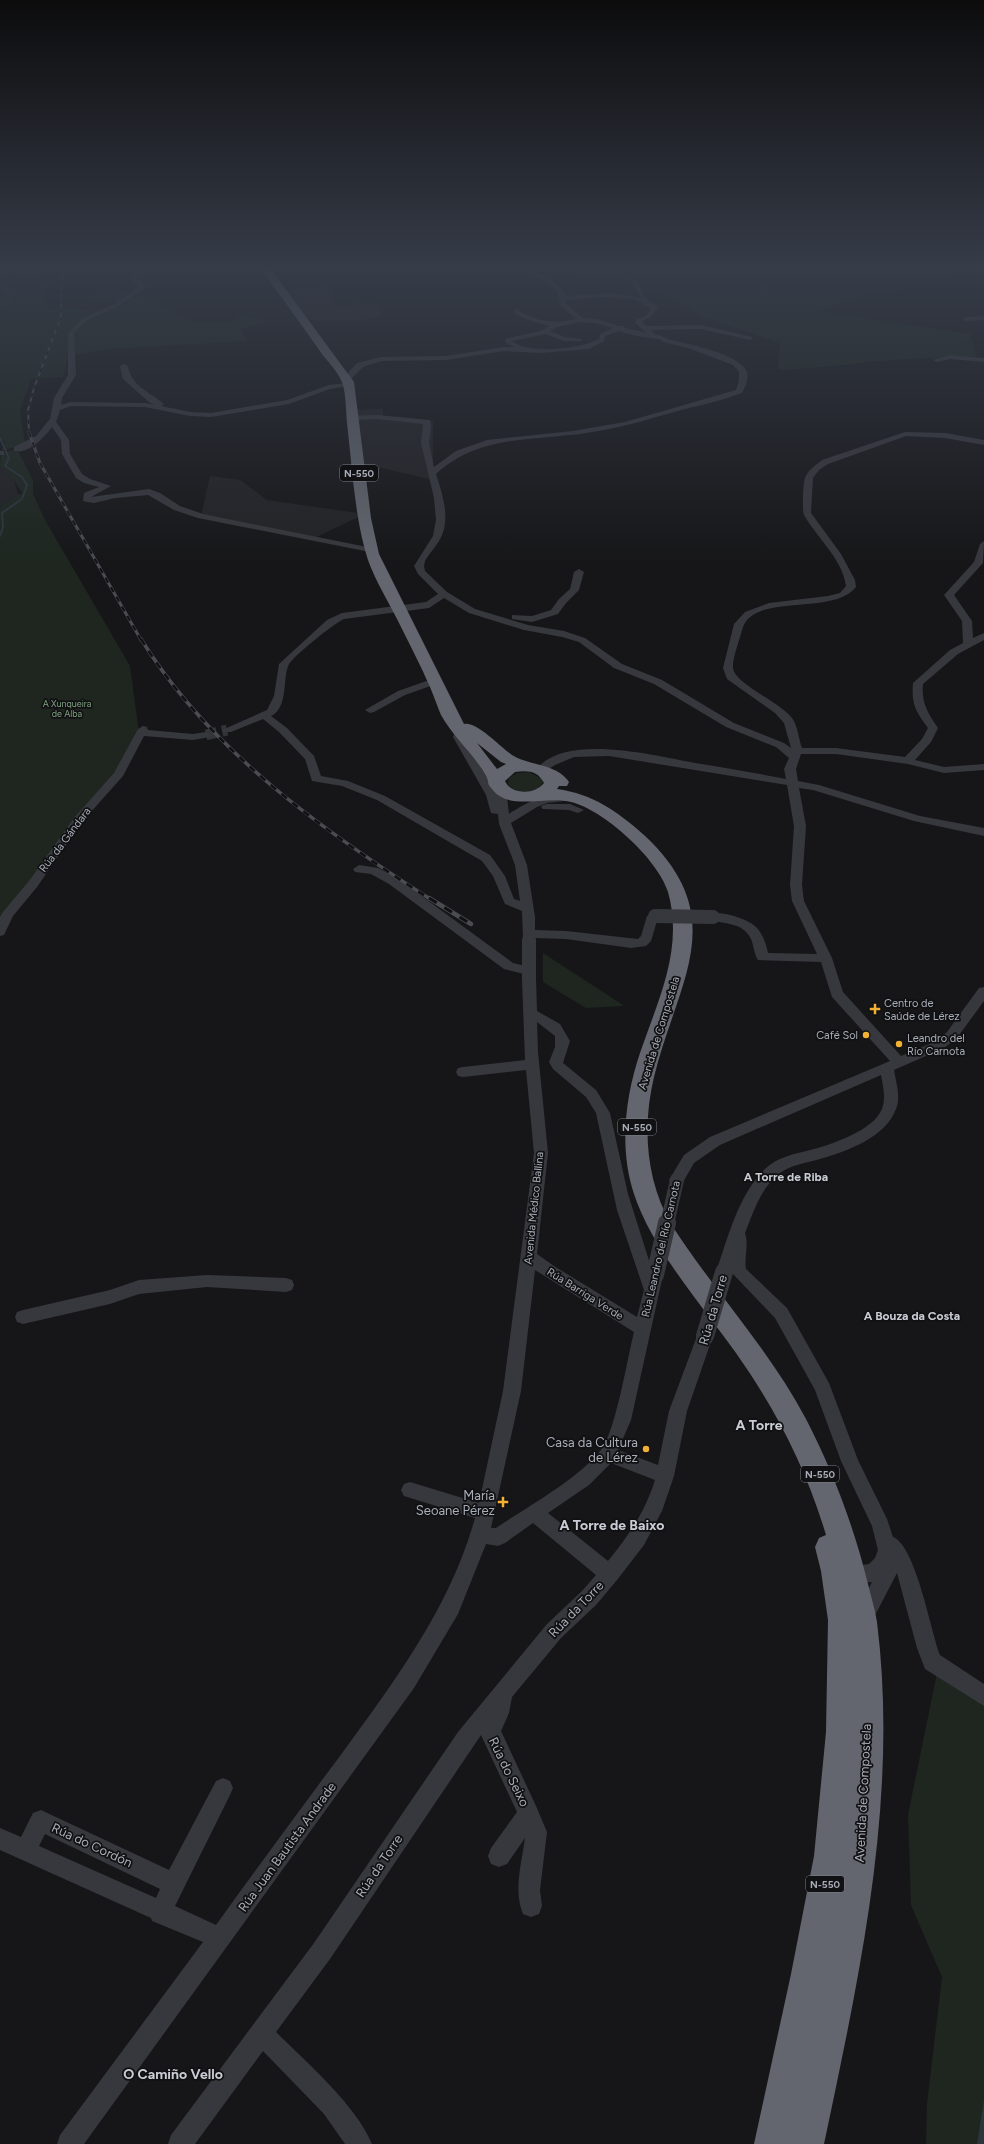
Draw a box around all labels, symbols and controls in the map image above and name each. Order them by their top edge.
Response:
road number: N-550 [340,465,378,481]
park label: A Xunqueira de Alba [43,698,92,719]
street label: Rúa da Gándara [36,805,94,875]
street label: Avenida de Compostela [636,975,682,1091]
place label: Centro de Saúde de Lérez [884,997,960,1023]
marker: Centro de Saúde de Lérez [869,1003,881,1015]
place label: Café Sol [816,1029,858,1042]
marker: Café Sol [861,1030,871,1040]
place label: Leandro del Río Carnota [907,1032,965,1058]
marker: Leandro del Río Carnota [894,1039,904,1049]
road number: N-550 [618,1119,656,1135]
street label: Avenida Médico Ballina [522,1151,546,1265]
district label: A Torre de Riba [744,1170,828,1184]
street label: Rúa Leandro del Río Carnota [639,1179,683,1319]
street label: Rúa Barriga Verde [544,1265,626,1323]
street label: Rúa da Torre [696,1273,730,1347]
district label: A Bouza da Costa [864,1309,960,1323]
district label: A Torre [735,1417,783,1434]
place label: Casa da Cultura de Lérez [546,1435,638,1465]
marker: Casa da Cultura de Lérez [641,1444,651,1454]
road number: N-550 [801,1466,839,1482]
place label: María Seoane Pérez [416,1488,495,1518]
marker: María Seoane Pérez [498,1497,508,1507]
district label: A Torre de Baixo [560,1517,664,1534]
street label: Rúa da Torre [545,1578,607,1640]
street label: Avenida de Compostela [852,1723,874,1863]
street label: Rúa do Seixo [486,1735,532,1809]
street label: Rúa Juan Bautista Andrade [235,1779,339,1915]
street label: Rúa do Cordón [49,1820,135,1870]
street label: Rúa da Torre [353,1832,405,1900]
road number: N-550 [806,1876,844,1892]
district label: O Camiño Vello [123,2066,223,2083]

